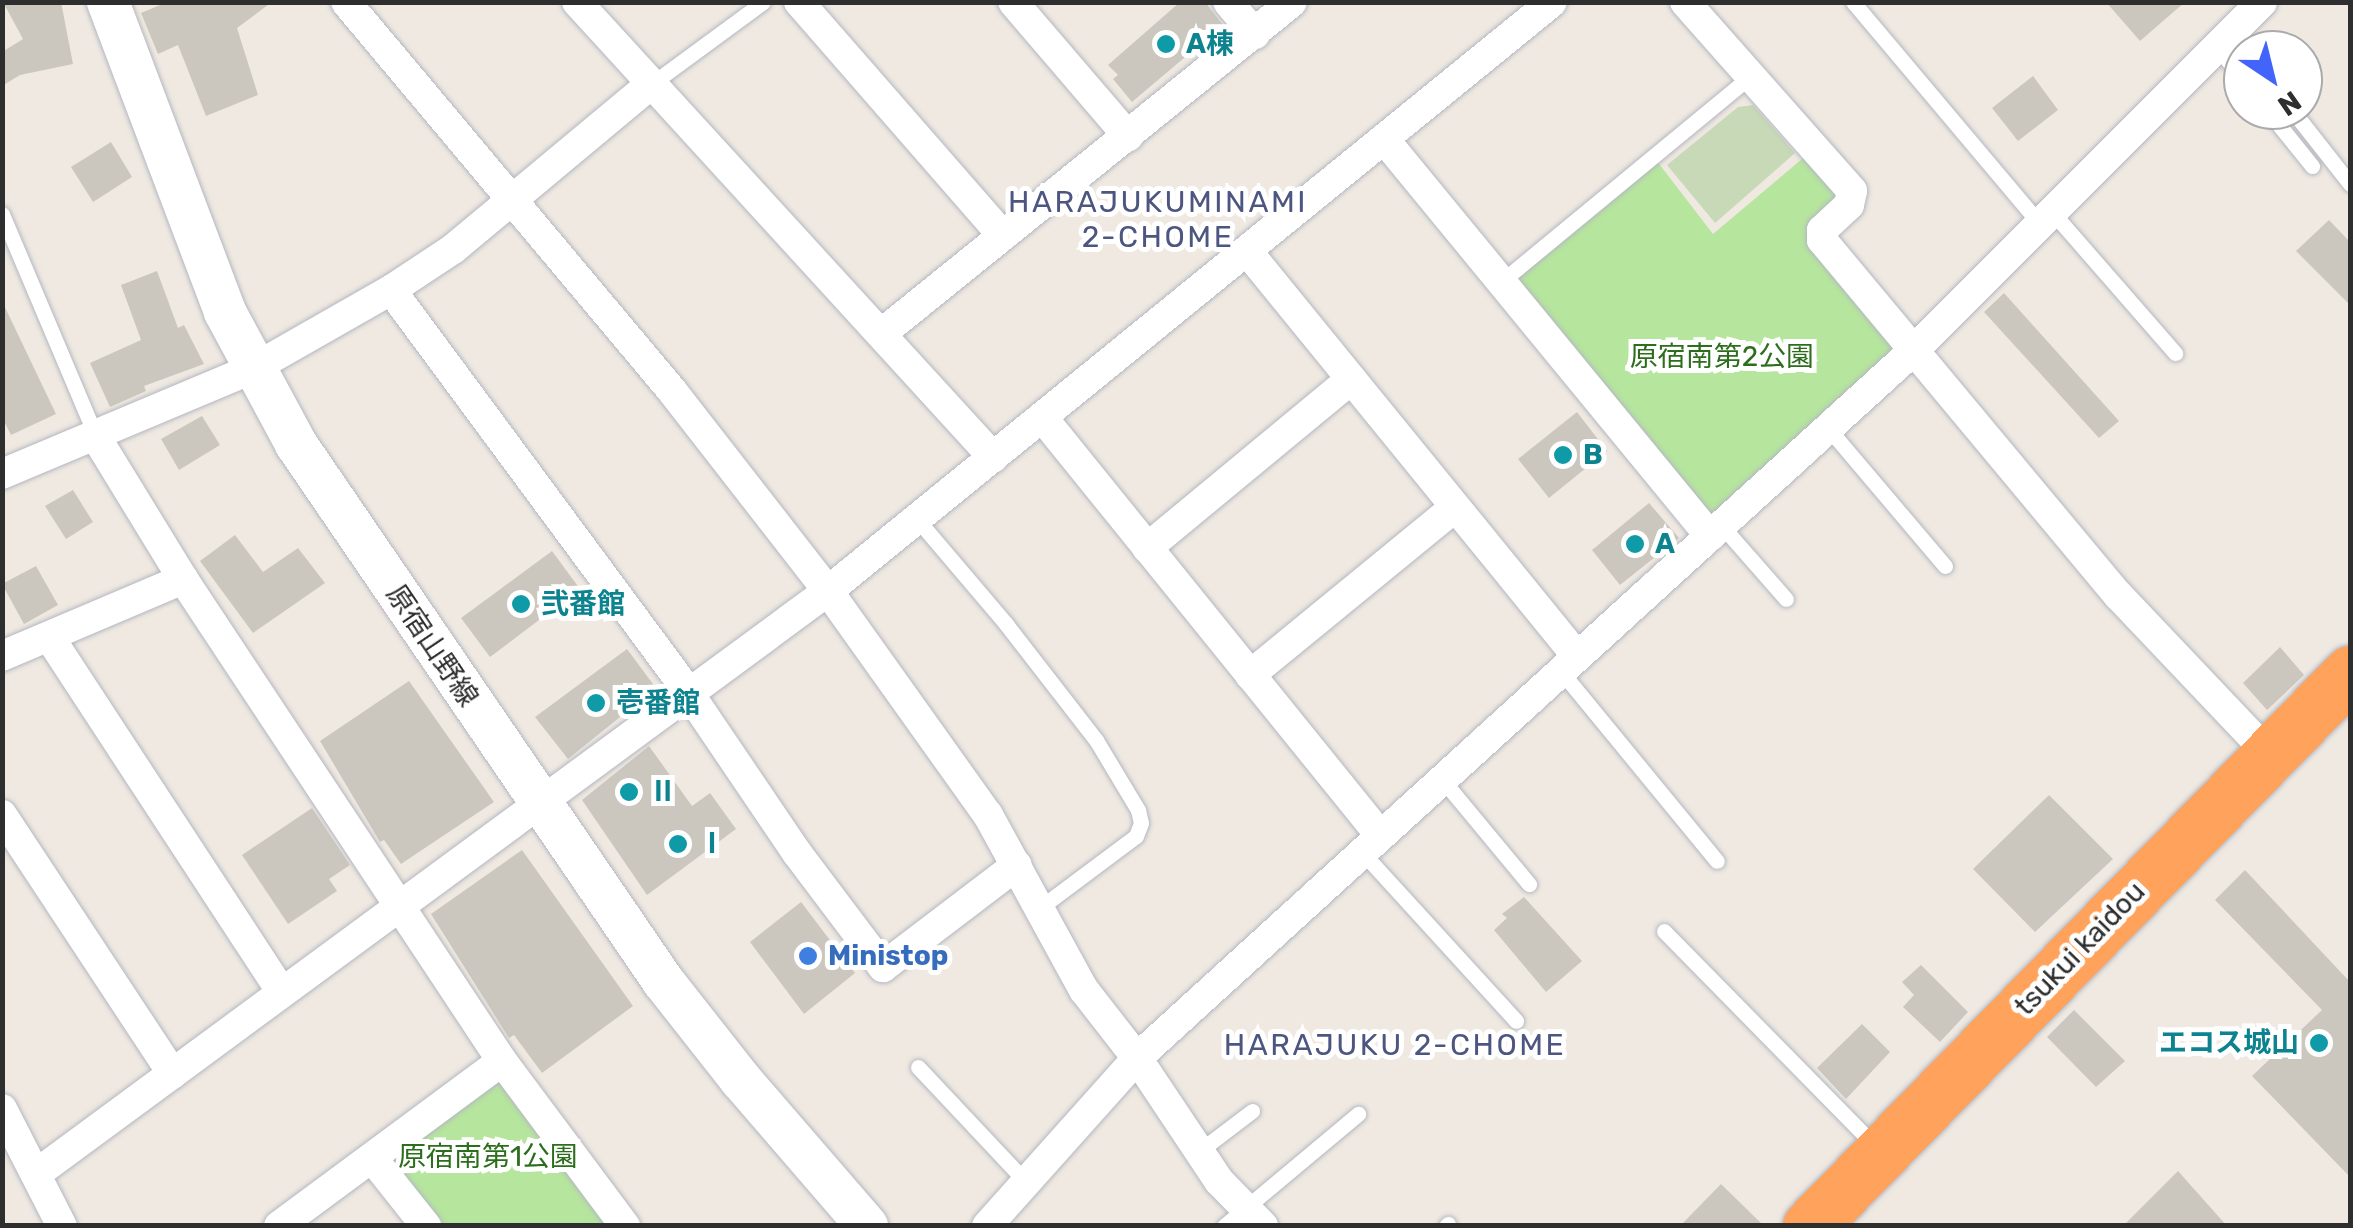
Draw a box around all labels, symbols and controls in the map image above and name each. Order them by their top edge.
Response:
place label: A棟 [1186,27,1234,61]
north arrow [2223,30,2323,130]
marker: A棟 [1155,33,1177,55]
text: N [2272,84,2307,123]
district label: HARAJUKUMINAMI 2-CHOME [1008,184,1308,254]
park label: 原宿南第2公園 [1630,340,1814,374]
place label: B [1583,438,1603,472]
marker: B [1552,444,1574,466]
place label: A [1655,527,1675,561]
marker: A [1624,533,1646,555]
street label: 原宿山野線 [379,579,485,713]
place label: 弐番館 [541,587,625,621]
marker: 弐番館 [510,593,532,615]
place label: 壱番館 [616,686,700,720]
marker: 壱番館 [585,692,607,714]
place label: Ⅱ [649,775,677,809]
marker: Ⅱ [618,781,640,803]
place label: Ⅰ [698,827,726,861]
marker: Ⅰ [667,833,689,855]
street label: tsukui kaidou [2008,875,2152,1023]
place label: Ministop [828,939,948,973]
marker: Ministop [797,945,819,967]
place label: エコス城山 [2159,1026,2299,1060]
district label: HARAJUKU 2-CHOME [1224,1027,1566,1063]
marker: エコス城山 [2308,1032,2330,1054]
park label: 原宿南第1公園 [398,1140,578,1174]

